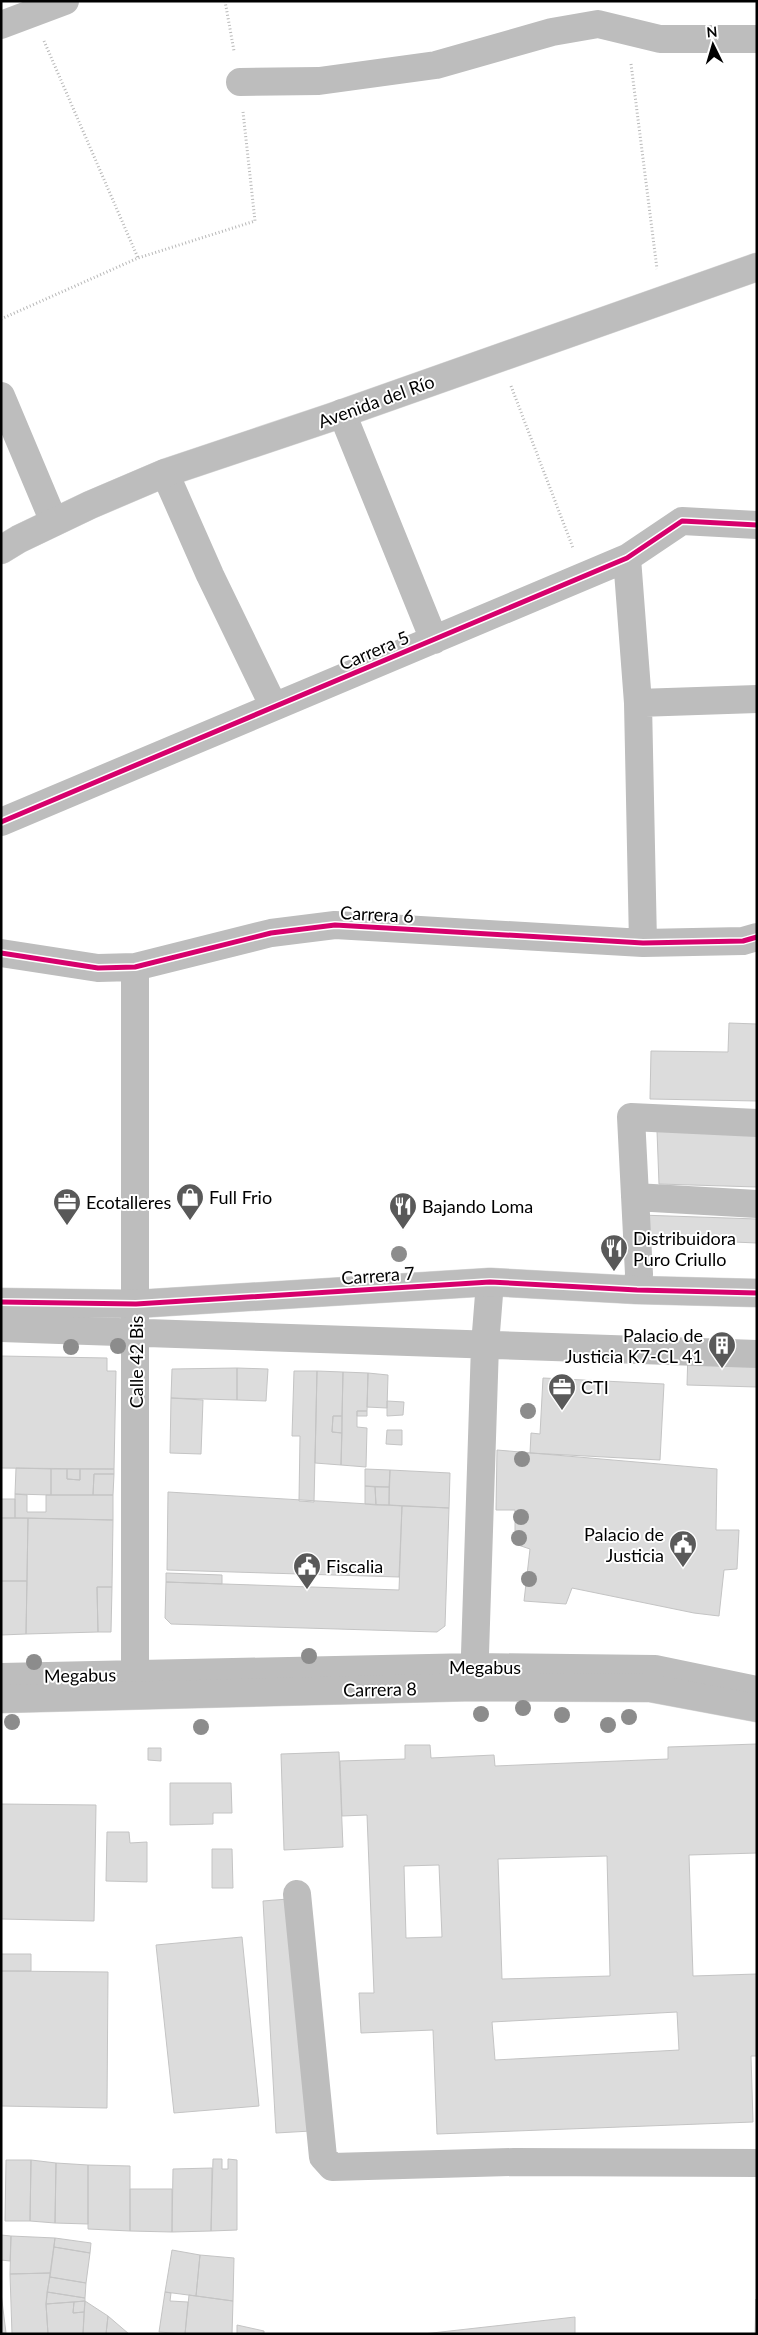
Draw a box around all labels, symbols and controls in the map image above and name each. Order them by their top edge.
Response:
north arrow [688,20,738,70]
text: N [706,23,718,40]
street label: Avenida del Río [315,370,437,432]
street label: Carrera 5 [336,625,412,675]
street label: Carrera 6 [340,901,414,927]
shop icon: Full Frio [175,1182,205,1221]
place label: Full Frio [209,1186,272,1208]
office icon: Ecotalleres [52,1187,82,1226]
place label: Ecotalleres [86,1191,172,1213]
restaurant icon: Bajando Loma [388,1191,418,1230]
place label: Bajando Loma [422,1195,533,1217]
place label: Distribuidora Puro Criullo [633,1227,736,1270]
restaurant icon: Distribuidora Puro Criullo [599,1233,629,1272]
street label: Carrera 7 [341,1261,415,1289]
street label: Calle 42 Bis [125,1315,147,1408]
place label: Palacio de Justicia K7-CL 41 [565,1324,703,1367]
building icon: Palacio de Justicia K7-CL 41 [707,1330,737,1369]
office icon: CTI [547,1372,577,1411]
place label: CTI [581,1376,609,1398]
place label: Palacio de Justicia [584,1523,664,1566]
public building icon: Palacio de Justicia [668,1529,698,1568]
public building icon: Fiscalia [292,1551,322,1590]
place label: Fiscalia [326,1555,383,1577]
street label: Megabus [449,1656,521,1678]
street label: Megabus [44,1663,116,1687]
street label: Carrera 8 [343,1677,417,1701]

